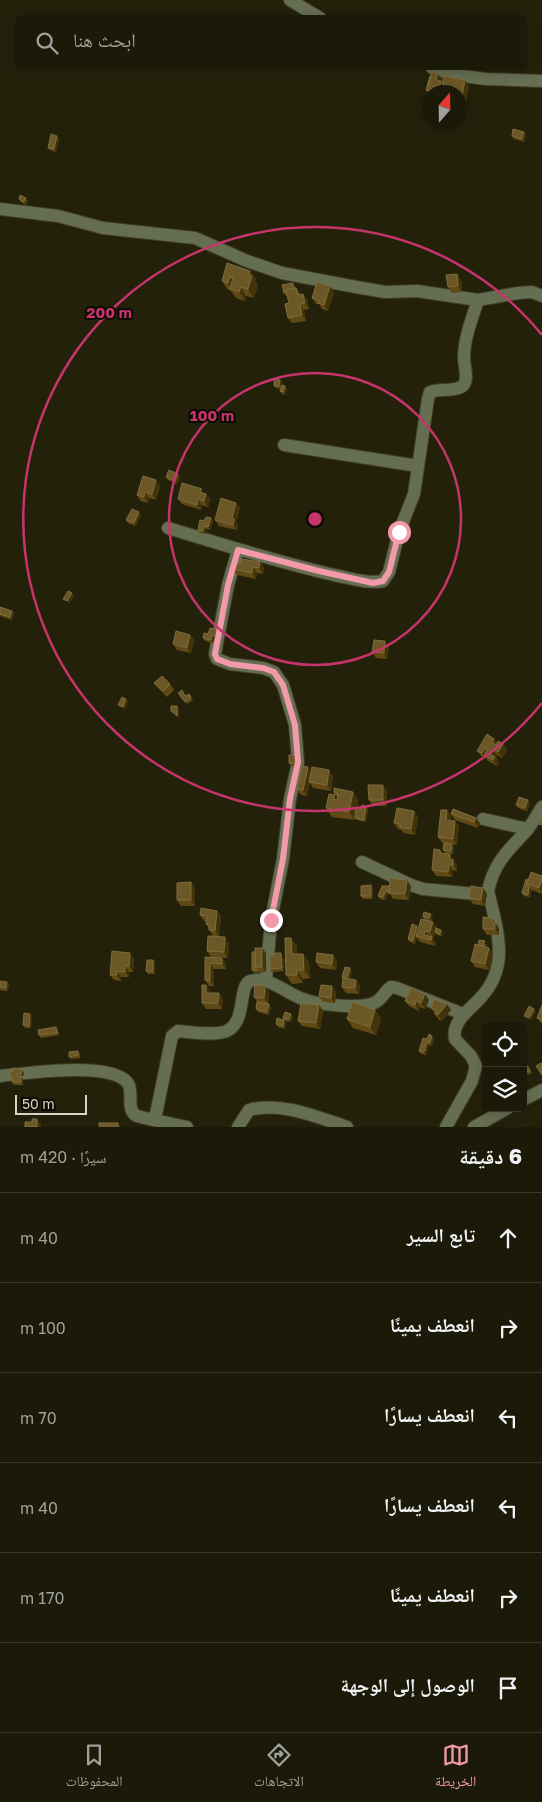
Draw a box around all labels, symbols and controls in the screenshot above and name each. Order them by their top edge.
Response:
search box [15,15,527,70]
text: ابحث هنا [73,28,136,51]
icon: search [33,29,61,57]
north arrow [422,85,467,130]
text: 200 m [86,303,132,321]
text: 100 m [190,406,234,424]
centre of rings [306,510,324,528]
route start [388,521,411,544]
route end [260,909,283,932]
map controls [482,1022,527,1112]
button: locate [482,1022,527,1067]
button: layers [482,1067,527,1112]
scale bar [15,1092,88,1115]
text: 50 m [22,1095,55,1112]
text: 6 دقيقة [459,1143,522,1169]
text: سيرًا · 420 m [20,1147,107,1167]
text: تابع السير [407,1223,475,1246]
icon: ahead [494,1224,522,1252]
text: 40 m [20,1228,58,1248]
text: انعطف يمينًا [390,1313,475,1336]
icon: right [494,1314,522,1342]
text: 100 m [20,1318,66,1338]
text: انعطف يسارًا [384,1403,475,1426]
icon: left [494,1404,522,1432]
text: 70 m [20,1408,57,1428]
text: انعطف يسارًا [384,1493,475,1516]
icon: left [494,1494,522,1522]
text: 40 m [20,1498,58,1518]
text: انعطف يمينًا [390,1583,475,1606]
icon: right [494,1584,522,1612]
text: 170 m [20,1588,64,1608]
text: الوصول إلى الوجهة [341,1673,475,1696]
icon: arrive [494,1674,522,1702]
tab: المحفوظات [66,1741,123,1795]
tab: الاتجاهات [254,1741,304,1795]
tab: الخريطة [435,1741,476,1795]

